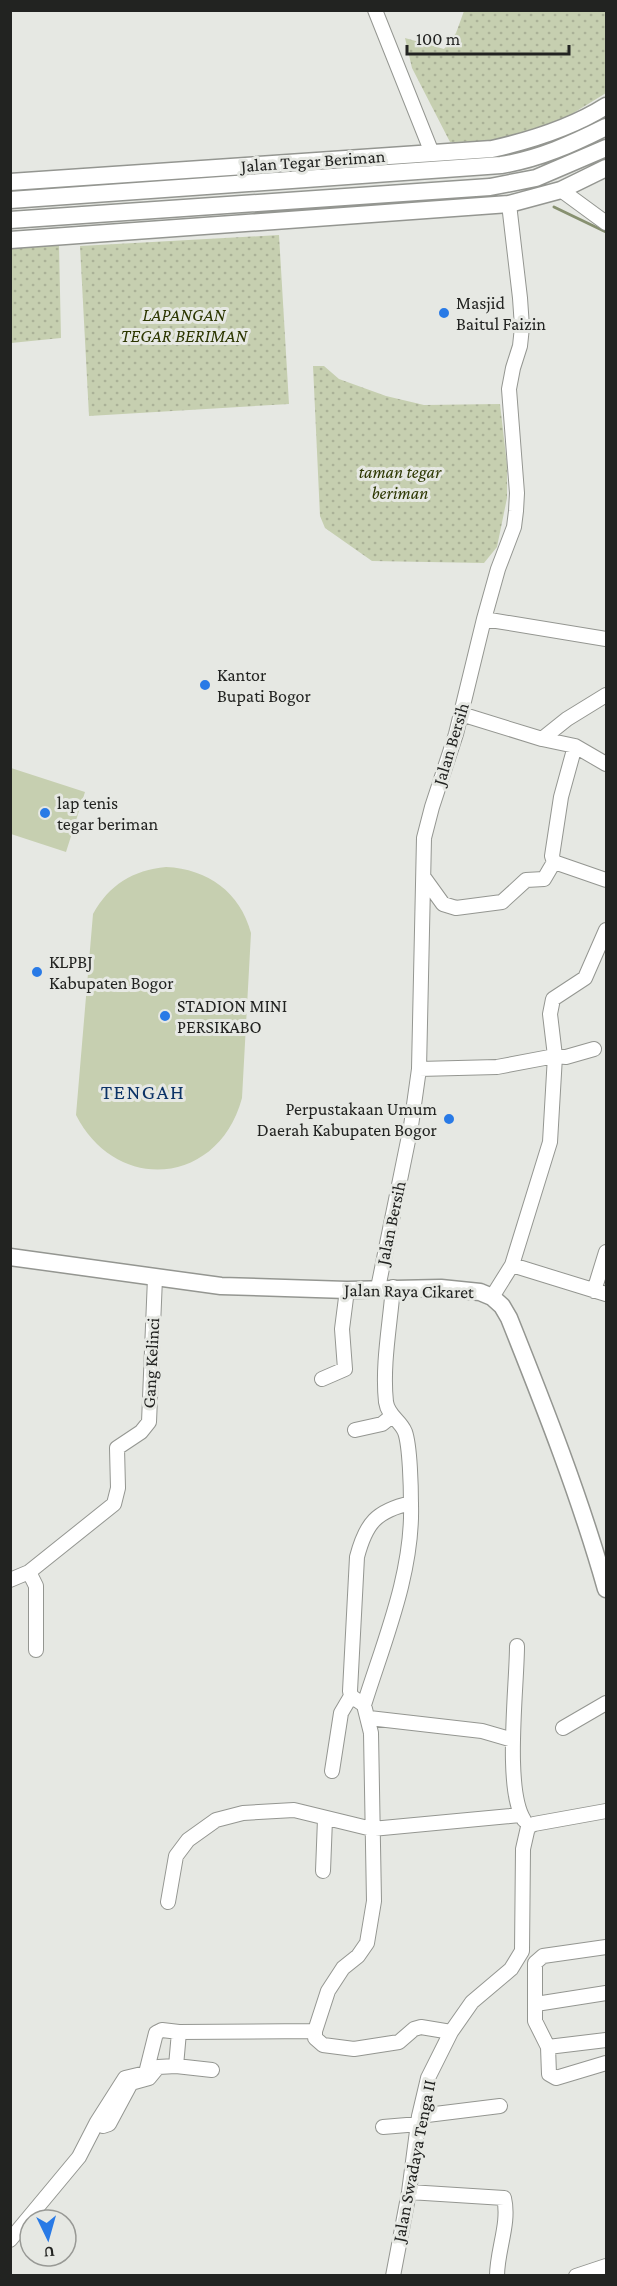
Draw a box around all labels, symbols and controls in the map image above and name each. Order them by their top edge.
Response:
scale bar [407,18,569,56]
text: 100 m [416,29,461,49]
street label: Jalan Tegar Beriman [238,146,386,176]
place label: Masjid Baitul Faizin [456,293,546,334]
park label: LAPANGAN TEGAR BERIMAN [121,305,248,346]
marker: Masjid Baitul Faizin [437,306,451,320]
park label: taman tegar beriman [359,462,442,503]
place label: Kantor Bupati Bogor [217,665,312,706]
marker: Kantor Bupati Bogor [198,678,212,692]
street label: Jalan Bersih [428,700,473,790]
place label: lap tenis tegar beriman [57,793,159,834]
marker: lap tenis tegar beriman [38,806,52,820]
place label: KLPBJ Kabupaten Bogor [49,952,174,993]
marker: KLPBJ Kabupaten Bogor [30,965,44,979]
place label: STADION MINI PERSIKABO [177,996,287,1037]
marker: STADION MINI PERSIKABO [158,1009,172,1023]
district label: TENGAH [101,1080,185,1104]
place label: Perpustakaan Umum Daerah Kabupaten Bogor [257,1099,438,1140]
marker: Perpustakaan Umum Daerah Kabupaten Bogor [442,1112,456,1126]
street label: Jalan Bersih [372,1179,410,1269]
street label: Jalan Raya Cikaret [342,1280,475,1302]
street label: Gang Kelinci [139,1317,163,1409]
street label: Jalan Swadaya Tenga II [388,2078,440,2246]
north arrow [18,2208,78,2268]
text: U [43,2243,55,2261]

